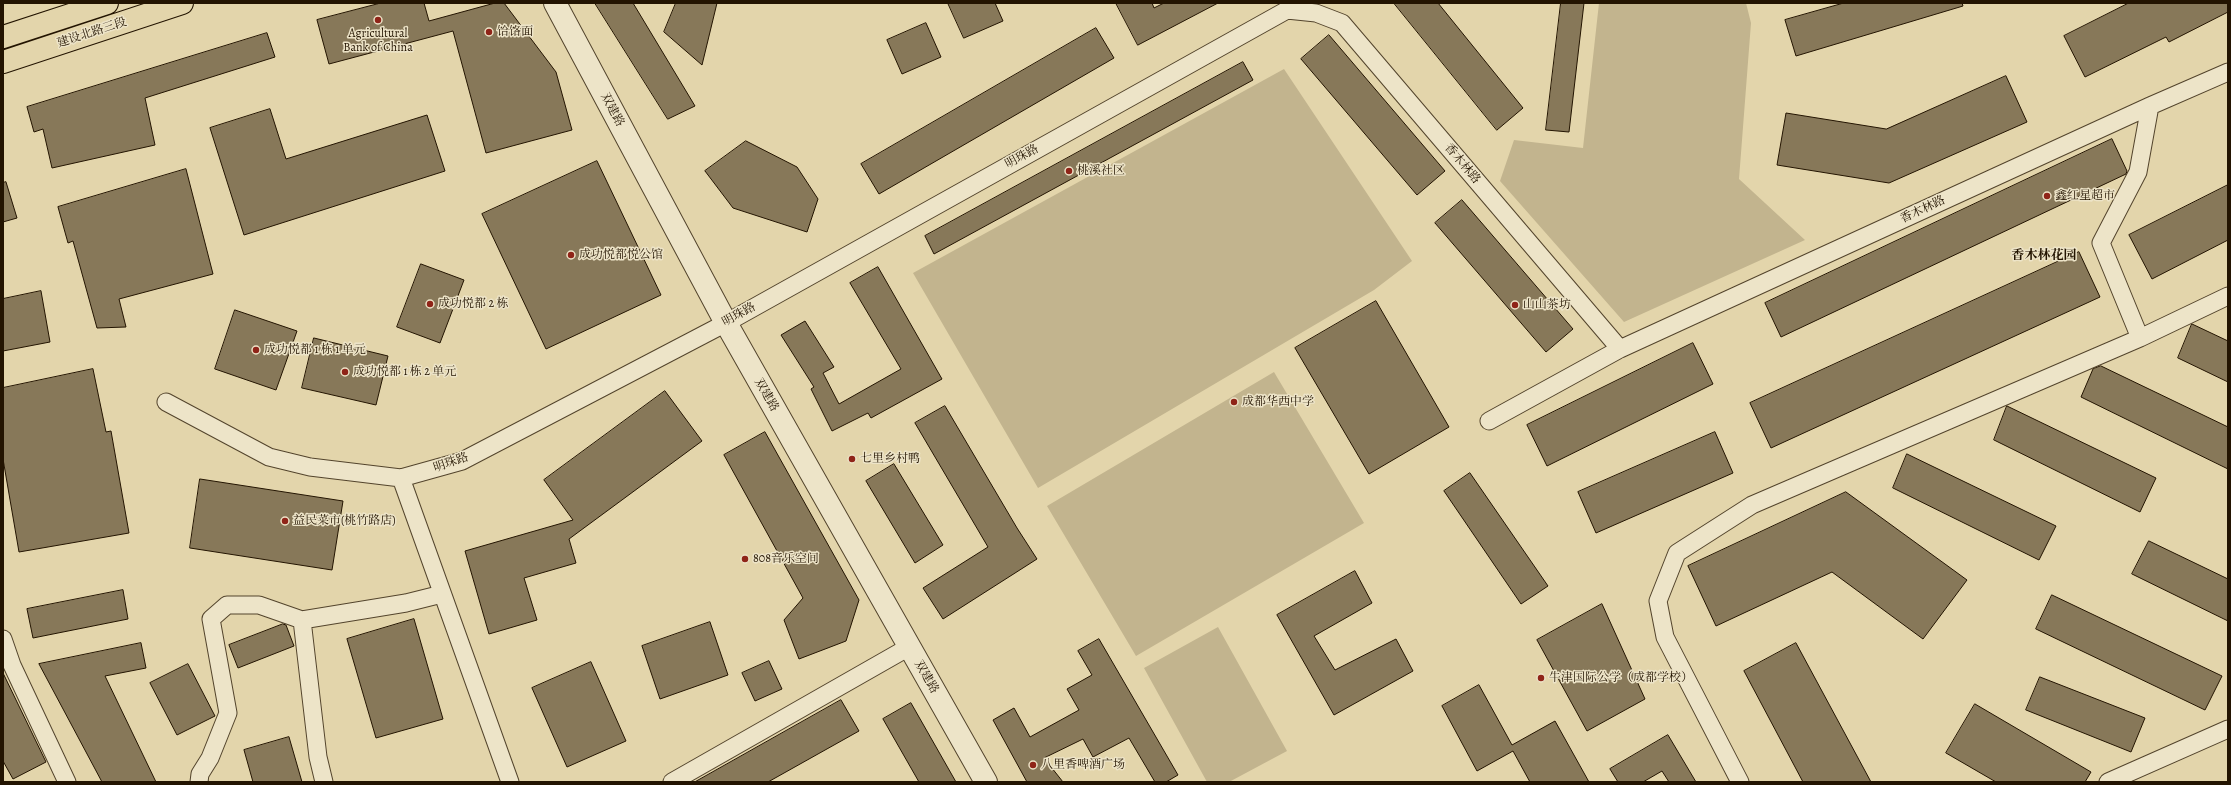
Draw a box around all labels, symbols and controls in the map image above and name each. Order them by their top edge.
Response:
street label: 建设北路三段 [56,15,128,51]
marker: Agricultural Bank of China [373,15,383,25]
place label: 饸饹面 [497,25,533,39]
place label: Agricultural Bank of China [343,27,413,55]
marker: 饸饹面 [484,27,494,37]
street label: 双建路 [597,91,627,129]
street label: 香木林路 [1441,141,1483,187]
street label: 明珠路 [1003,142,1041,172]
place label: 桃溪社区 [1077,164,1125,178]
marker: 桃溪社区 [1064,166,1074,176]
place label: 鑫红星超市 [2055,189,2115,203]
marker: 鑫红星超市 [2042,191,2052,201]
street label: 香木林路 [1898,193,1948,227]
place label: 成功悦都悦公馆 [579,248,663,262]
district label: 香木林花园 [2012,248,2076,264]
marker: 成功悦都悦公馆 [566,250,576,260]
place label: 成功悦都 2 栋 [438,297,508,311]
place label: 山山茶坊 [1523,298,1571,312]
marker: 成功悦都 2 栋 [425,299,435,309]
street label: 明珠路 [720,300,758,330]
marker: 山山茶坊 [1510,300,1520,310]
place label: 成功悦都 1 栋 1 单元 [264,343,366,357]
marker: 成功悦都 1 栋 1 单元 [251,345,261,355]
place label: 成功悦都 1 栋 2 单元 [353,365,456,379]
marker: 成功悦都 1 栋 2 单元 [340,367,350,377]
street label: 双建路 [751,376,781,414]
place label: 成都华西中学 [1242,395,1314,409]
marker: 成都华西中学 [1229,397,1239,407]
street label: 明珠路 [432,450,470,476]
place label: 七里乡村鸭 [860,452,920,466]
marker: 七里乡村鸭 [847,454,857,464]
place label: 益民菜市(桃竹路店) [293,514,396,528]
marker: 益民菜市(桃竹路店) [280,516,290,526]
place label: 808音乐空间 [753,552,819,566]
marker: 808音乐空间 [740,554,750,564]
street label: 双建路 [911,658,941,696]
place label: 牛津国际公学（成都学校） [1549,671,1693,685]
marker: 牛津国际公学（成都学校） [1536,673,1546,683]
place label: 八里香啤酒广场 [1041,758,1125,772]
marker: 八里香啤酒广场 [1028,760,1038,770]

